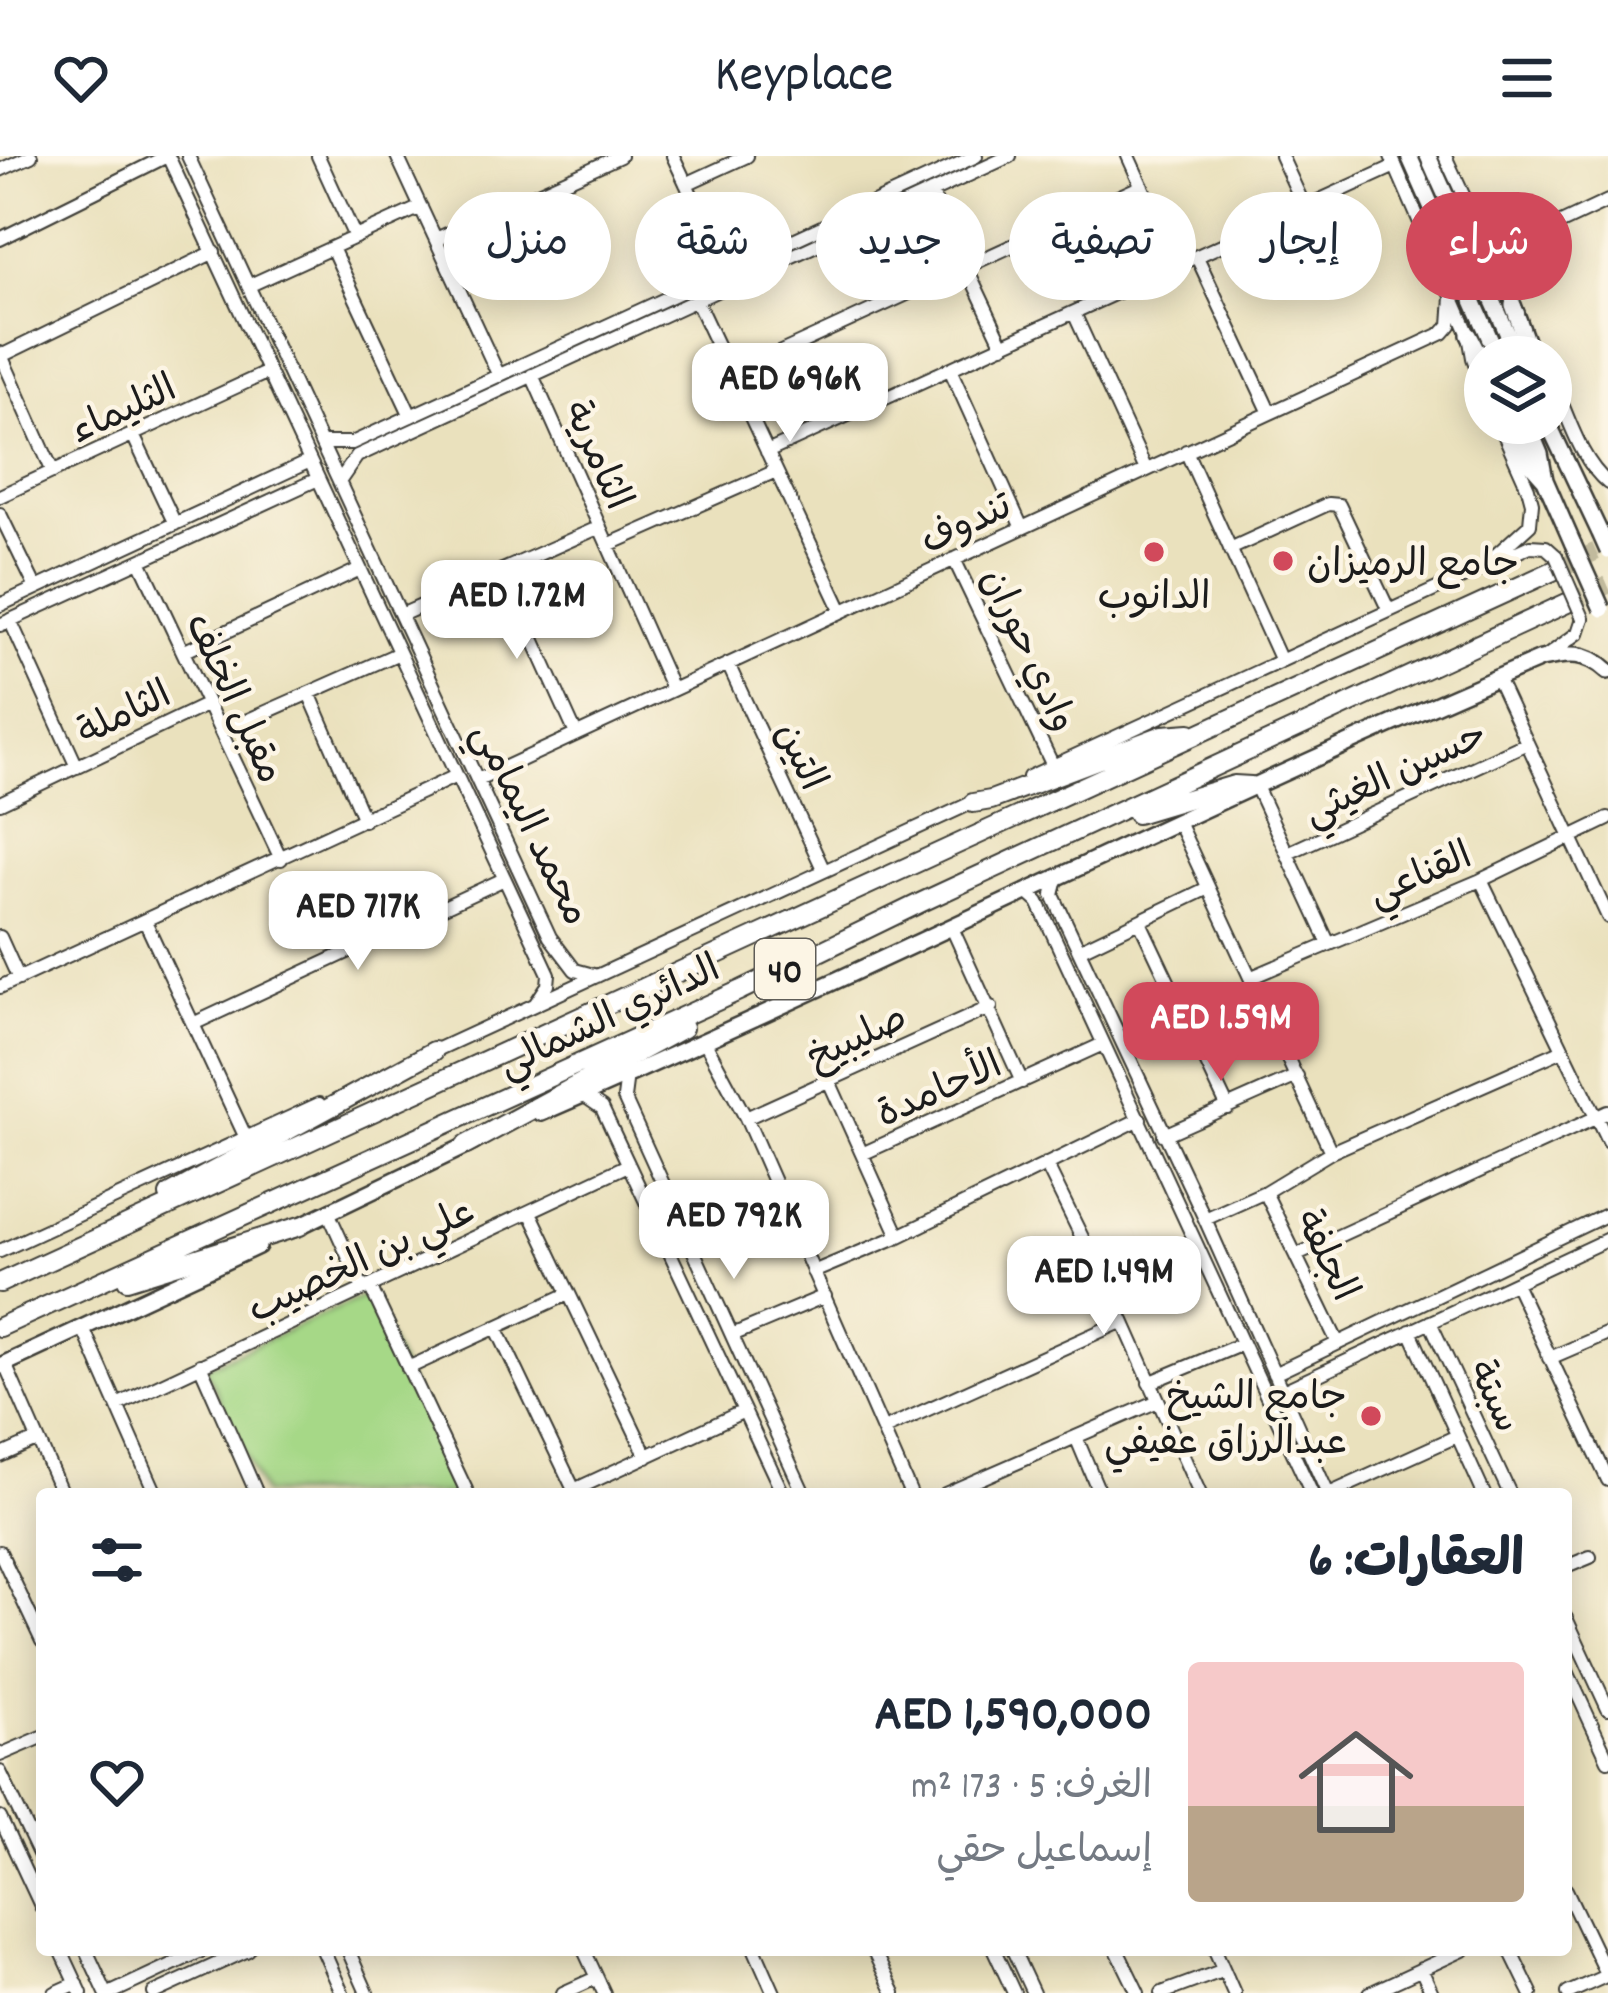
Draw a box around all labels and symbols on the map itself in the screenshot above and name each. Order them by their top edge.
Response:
pin: AED 696K [666,343,914,445]
street label: الثليماء [62,364,187,461]
street label: الثامرية [546,393,642,520]
street label: تندوف [913,482,1023,572]
marker: الدانوب [1141,539,1167,565]
place label: جامع الرميزان [1307,540,1519,595]
marker: جامع الرميزان [1270,548,1296,574]
pin: AED 1.72M [380,560,654,662]
street label: وادي حوران [963,561,1087,743]
place label: الدانوب [1098,573,1210,628]
street label: مقبل الخلف [168,605,295,794]
street label: الثاملة [70,671,182,763]
street label: حسين الغيثي [1296,710,1498,843]
street label: التين [757,714,837,801]
street label: محمد اليمامي [454,715,600,937]
street label: القناعي [1361,832,1482,924]
pin: AED 717K [234,871,482,973]
road number: 40 [755,939,815,999]
street label: الدائري الشمالي [491,944,731,1095]
pin: AED 1.59M [1084,982,1358,1084]
street label: صليبيخ [800,994,918,1088]
street label: الأحامدة [867,1037,1012,1145]
pin: AED 792K [610,1180,858,1282]
street label: علي بن الخصيب [240,1187,485,1341]
street label: الجلفة [1277,1202,1369,1312]
pin: AED 1.49M [967,1236,1241,1338]
street label: سبتة [1450,1352,1532,1443]
place label: جامع الشيخ عبدالرزاق عفيفي [1104,1373,1347,1473]
marker: جامع الشيخ عبدالرزاق عفيفي [1358,1403,1384,1429]

